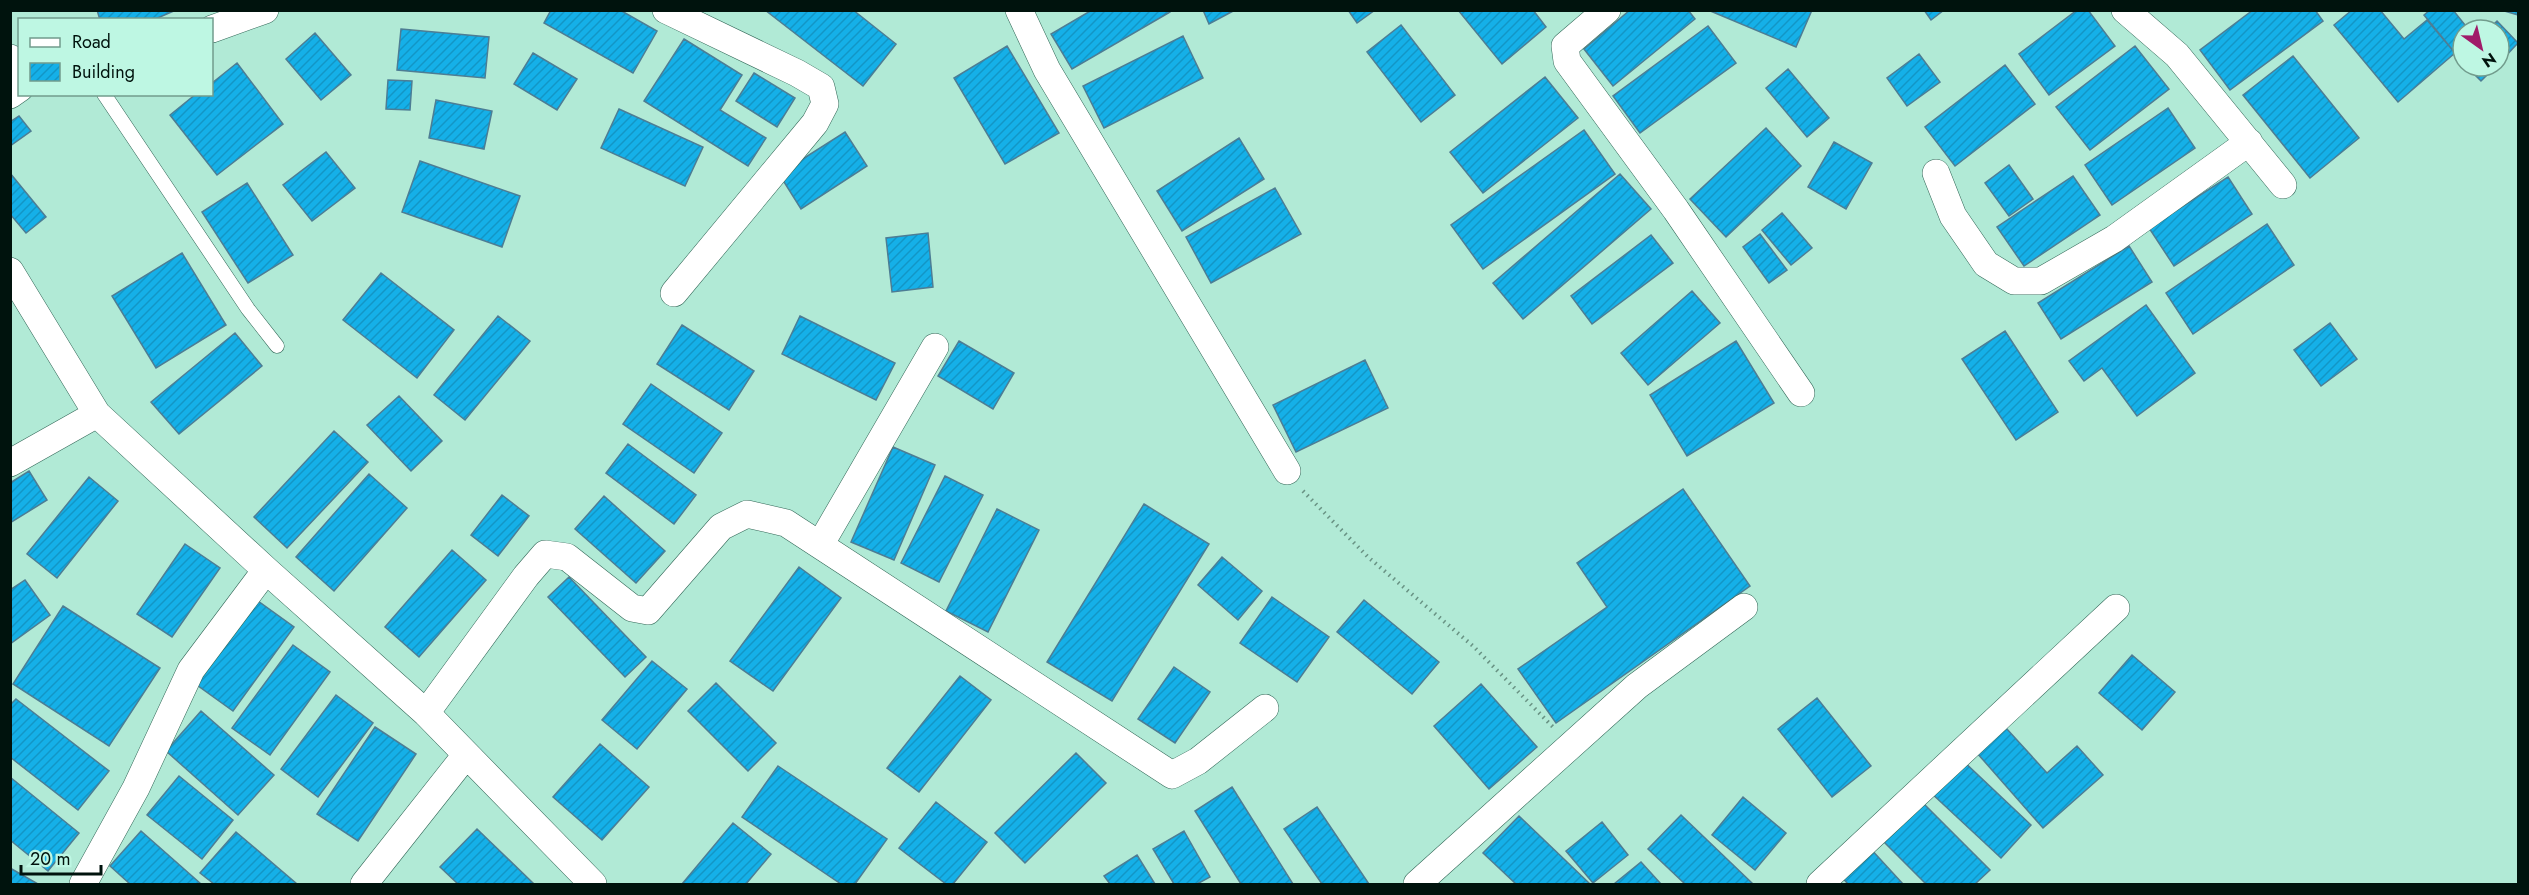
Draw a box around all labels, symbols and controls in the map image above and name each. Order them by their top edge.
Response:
legend [18,18,213,96]
north arrow [2451,18,2511,78]
text: Road [72,29,111,55]
text: N [2477,47,2501,73]
text: Building [72,59,135,85]
scale bar [21,838,100,876]
text: 20 m [30,846,70,872]

